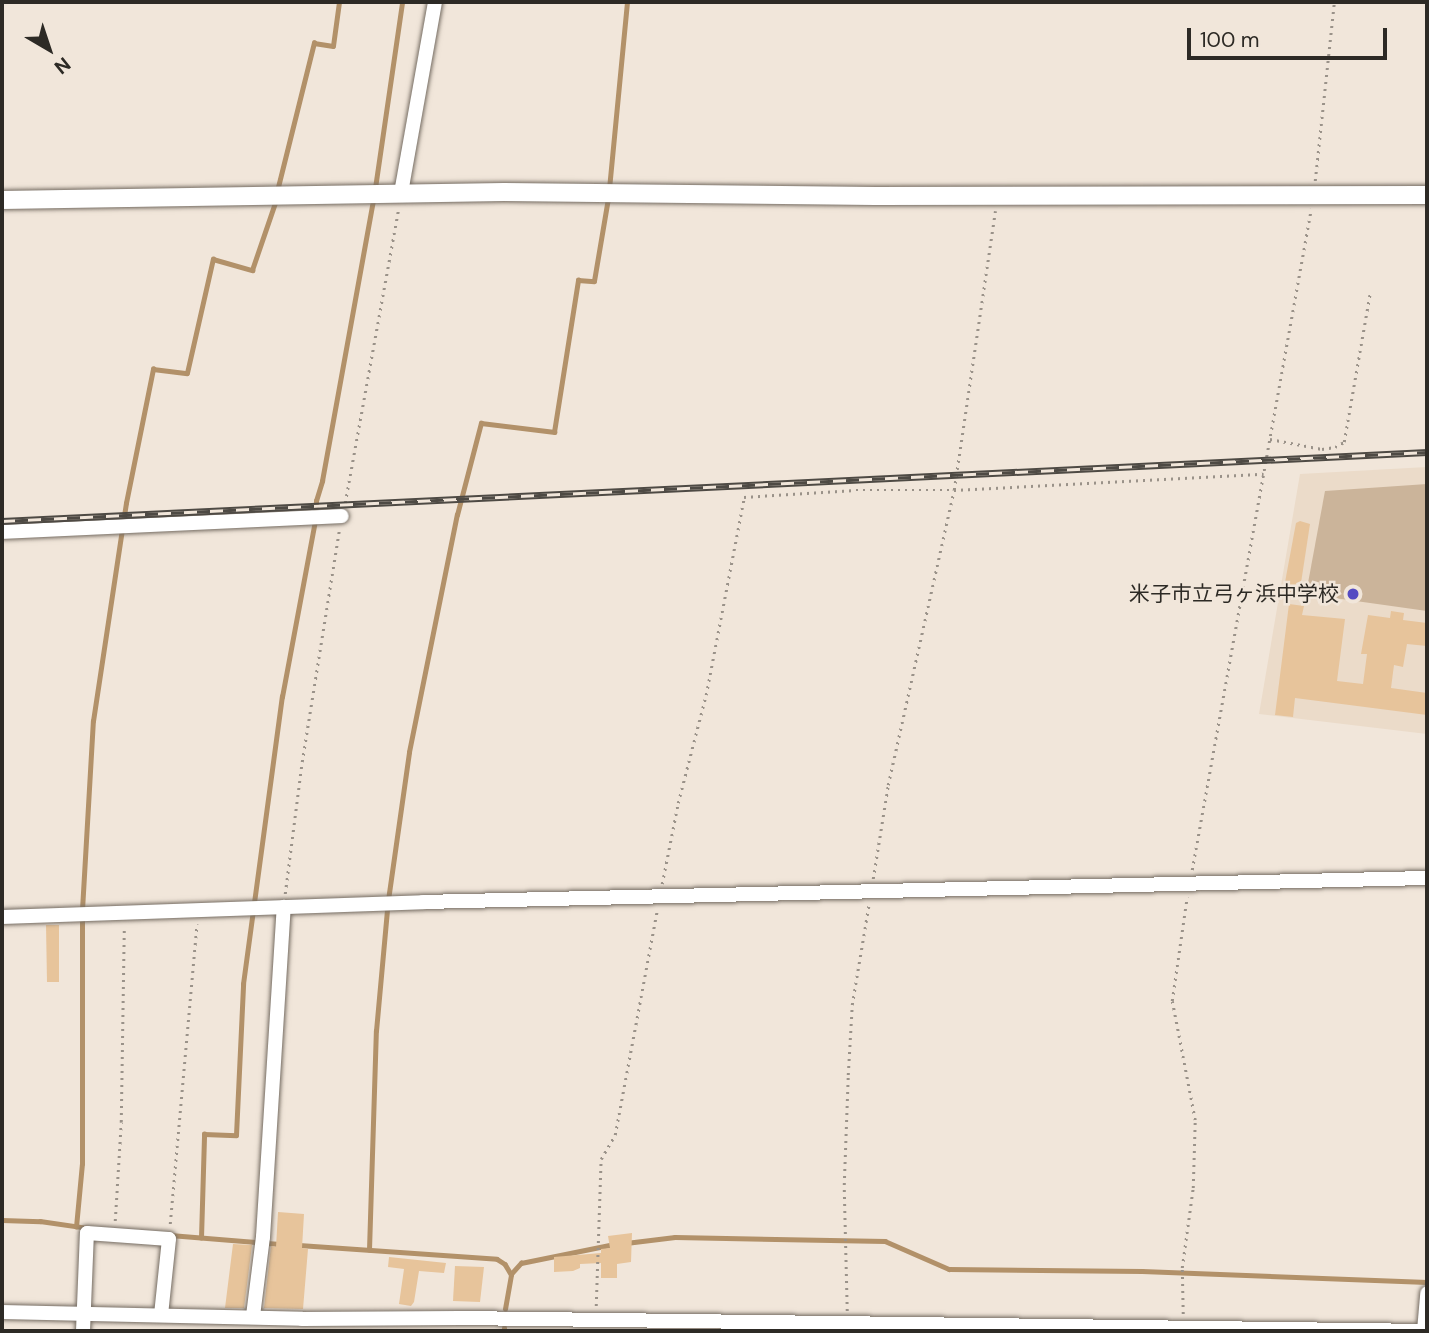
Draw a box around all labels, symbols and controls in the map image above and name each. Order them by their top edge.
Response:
north arrow [14,14,84,84]
scale bar [1191,14,1390,58]
text: 100 m [1200,26,1260,54]
text: N [49,52,76,80]
place label: 米子市立弓ヶ浜中学校 [1129,581,1339,607]
marker: 米子市立弓ヶ浜中学校 [1345,586,1361,602]

